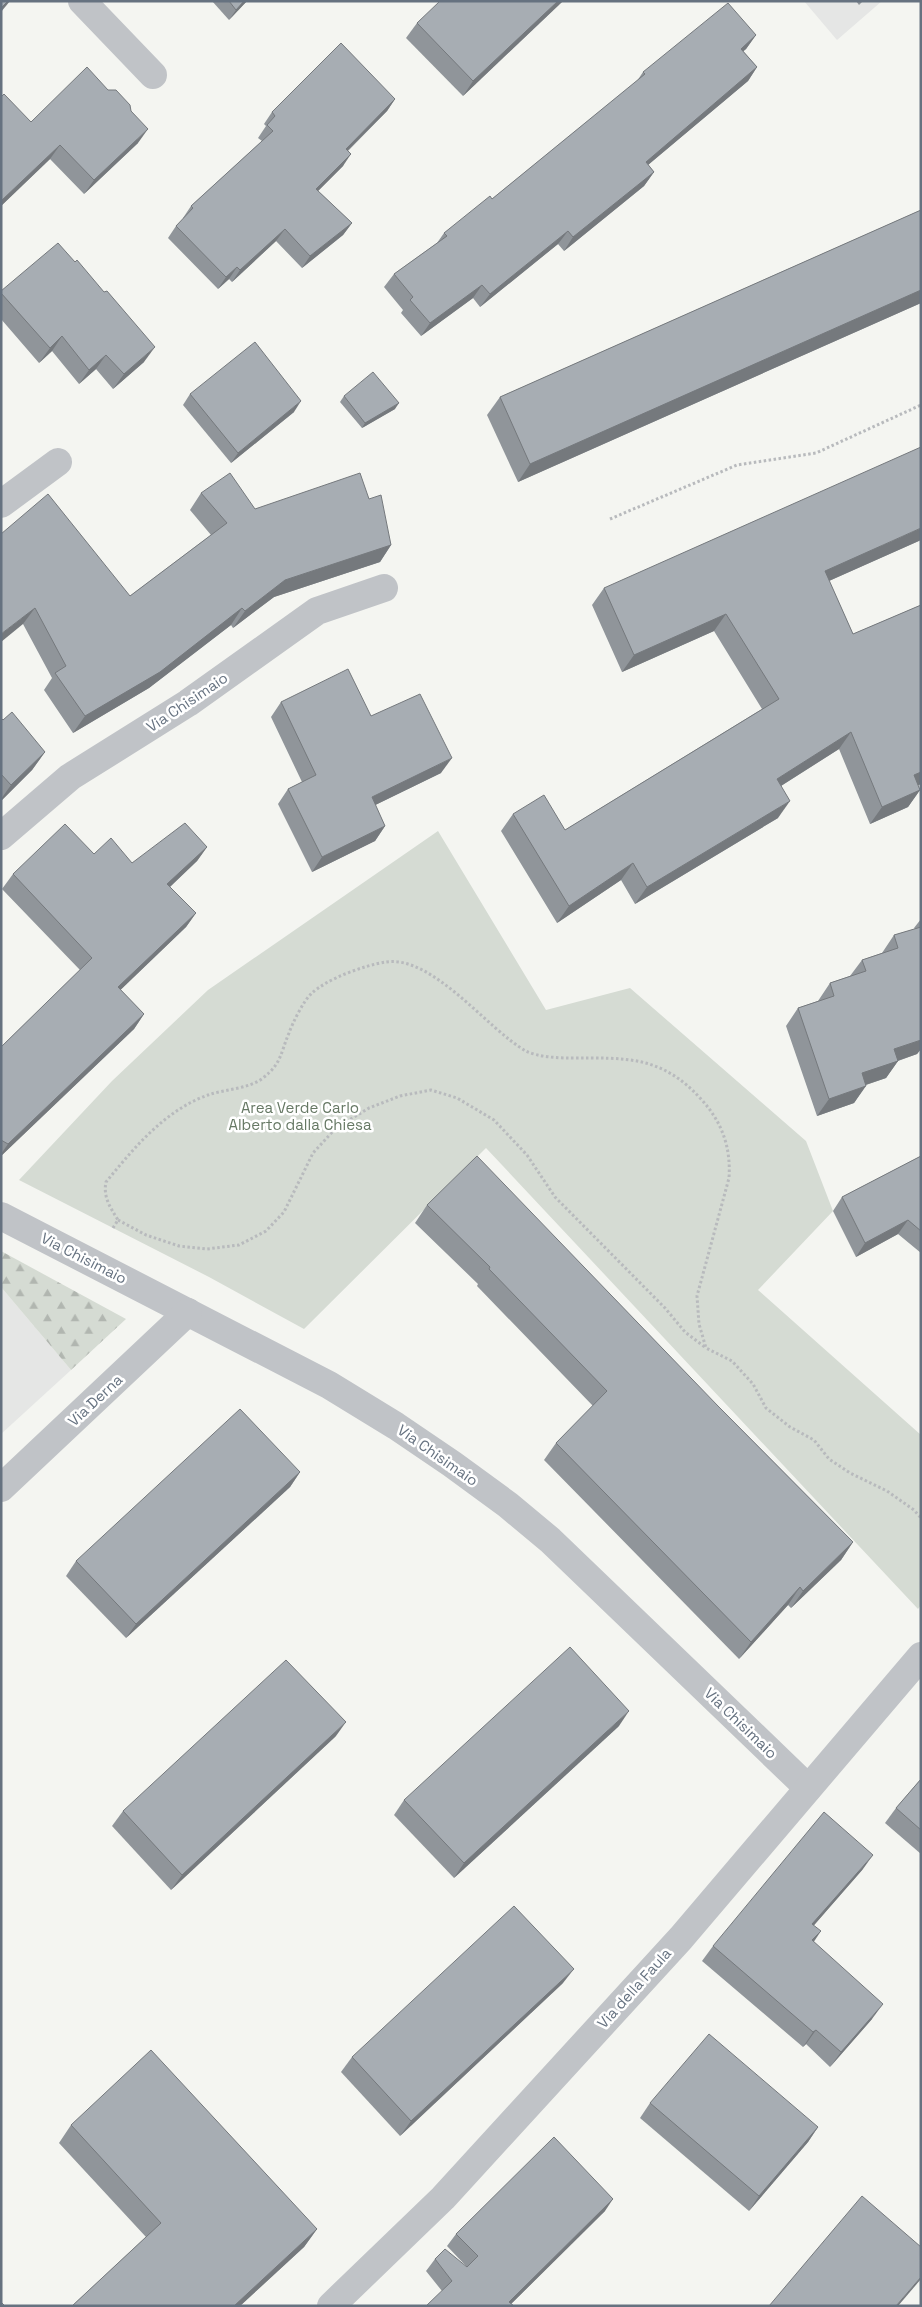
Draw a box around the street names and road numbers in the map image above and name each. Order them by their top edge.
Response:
street label: Via Chisimaio [143,668,231,736]
street label: Via Chisimaio [38,1228,130,1288]
street label: Via Derna [64,1370,127,1430]
street label: Via Chisimaio [394,1420,482,1490]
street label: Via Chisimaio [701,1684,781,1762]
street label: Via della Faula [593,1944,675,2032]

